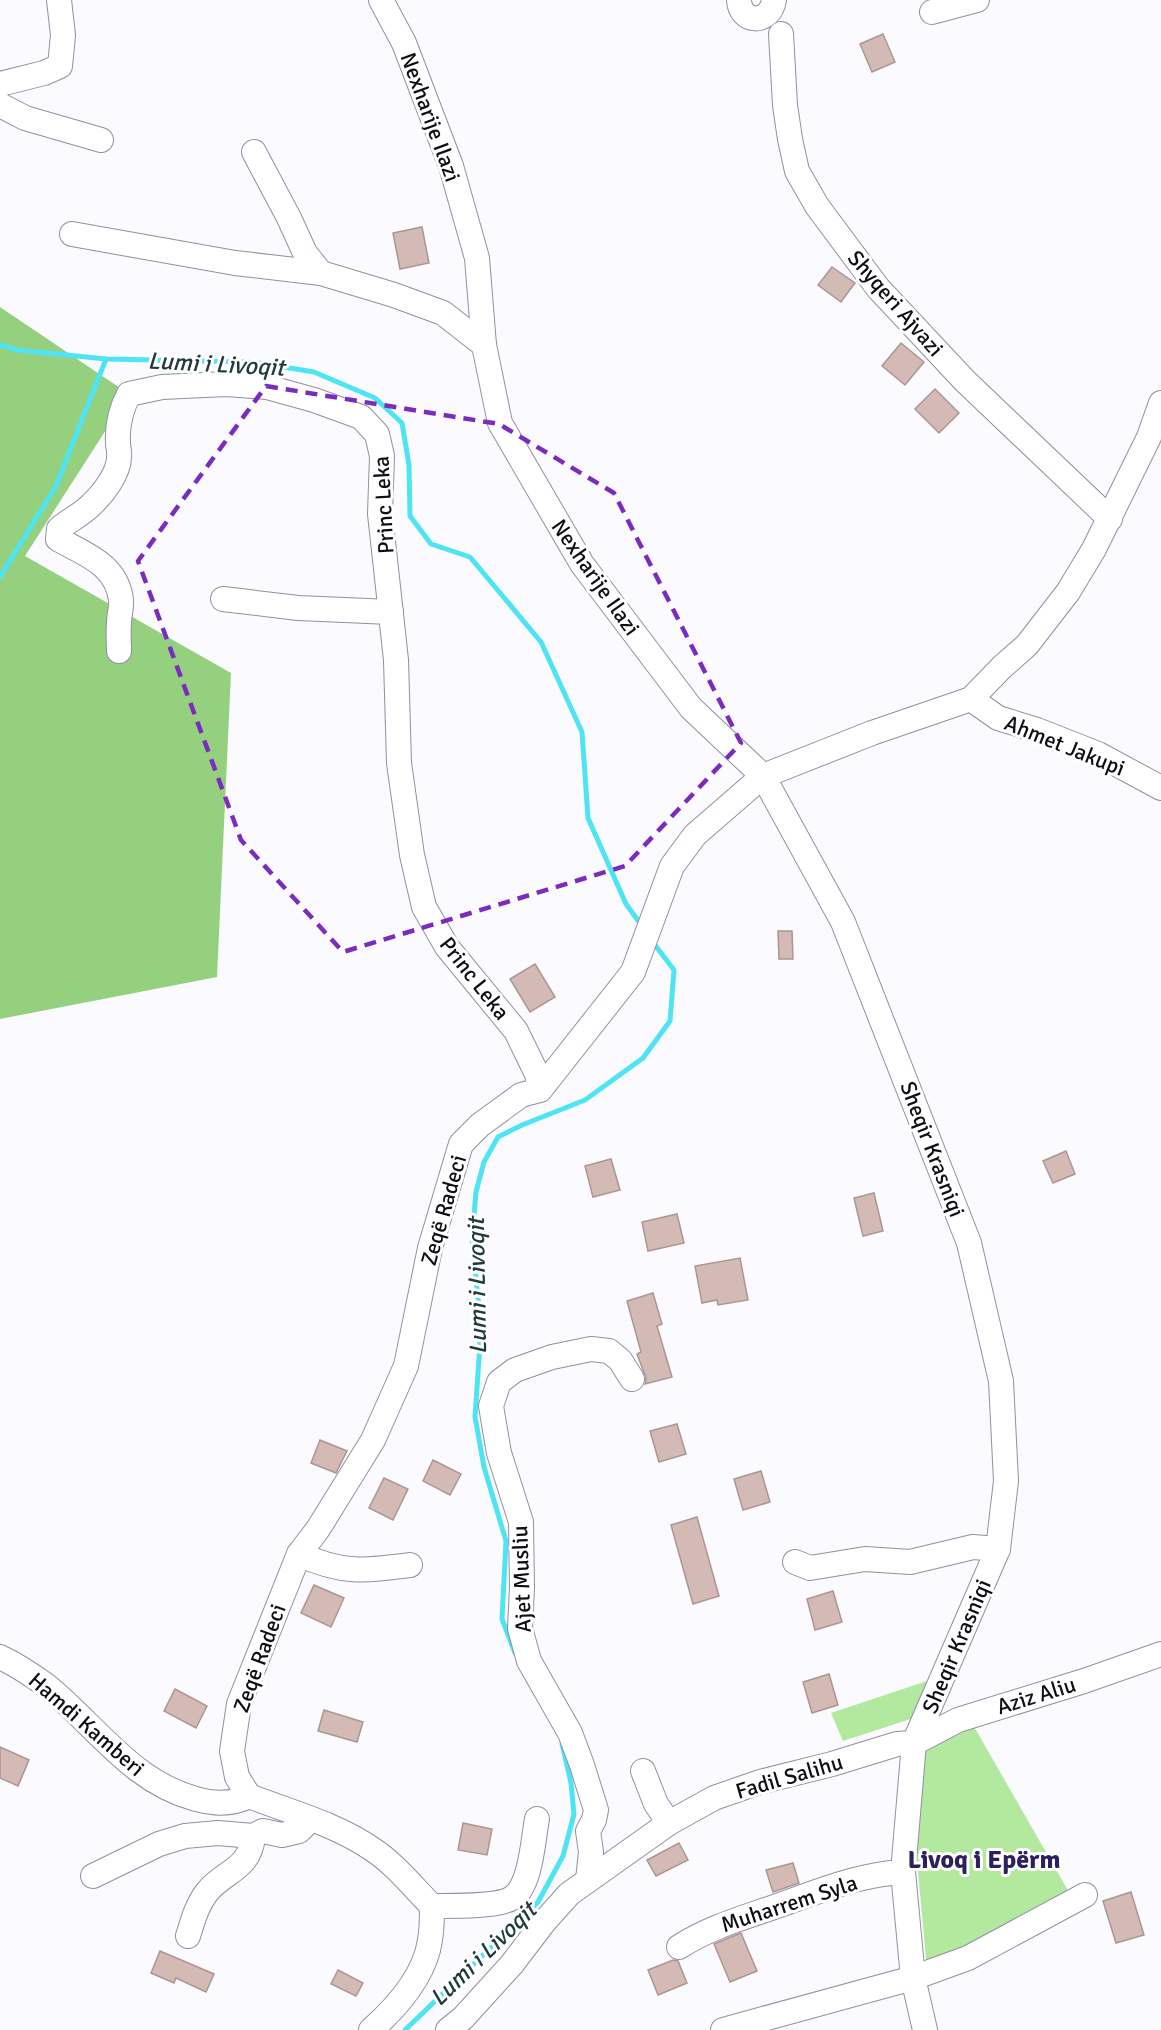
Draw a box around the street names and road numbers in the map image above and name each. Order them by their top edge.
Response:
street label: Nexharije Ilazi [395,49,466,185]
street label: Shyqeri Ajvazi [842,245,949,362]
street label: Princ Leka [367,455,400,555]
street label: Nexharije Ilazi [546,514,646,641]
street label: Ahmet Jakupi [1001,709,1129,782]
street label: Princ Leka [434,931,515,1025]
street label: Sheqir Krasniqi [894,1078,971,1221]
street label: Zeqë Radeci [415,1152,472,1268]
street label: Ajet Musliu [506,1525,537,1633]
street label: Sheqir Krasniqi [916,1575,997,1717]
street label: Zeqë Radeci [227,1600,292,1716]
street label: Hamdi Kamberi [23,1667,150,1782]
street label: Aziz Aliu [993,1671,1079,1720]
street label: Fadil Salihu [732,1748,846,1805]
street label: Muharrem Syla [718,1869,861,1938]

